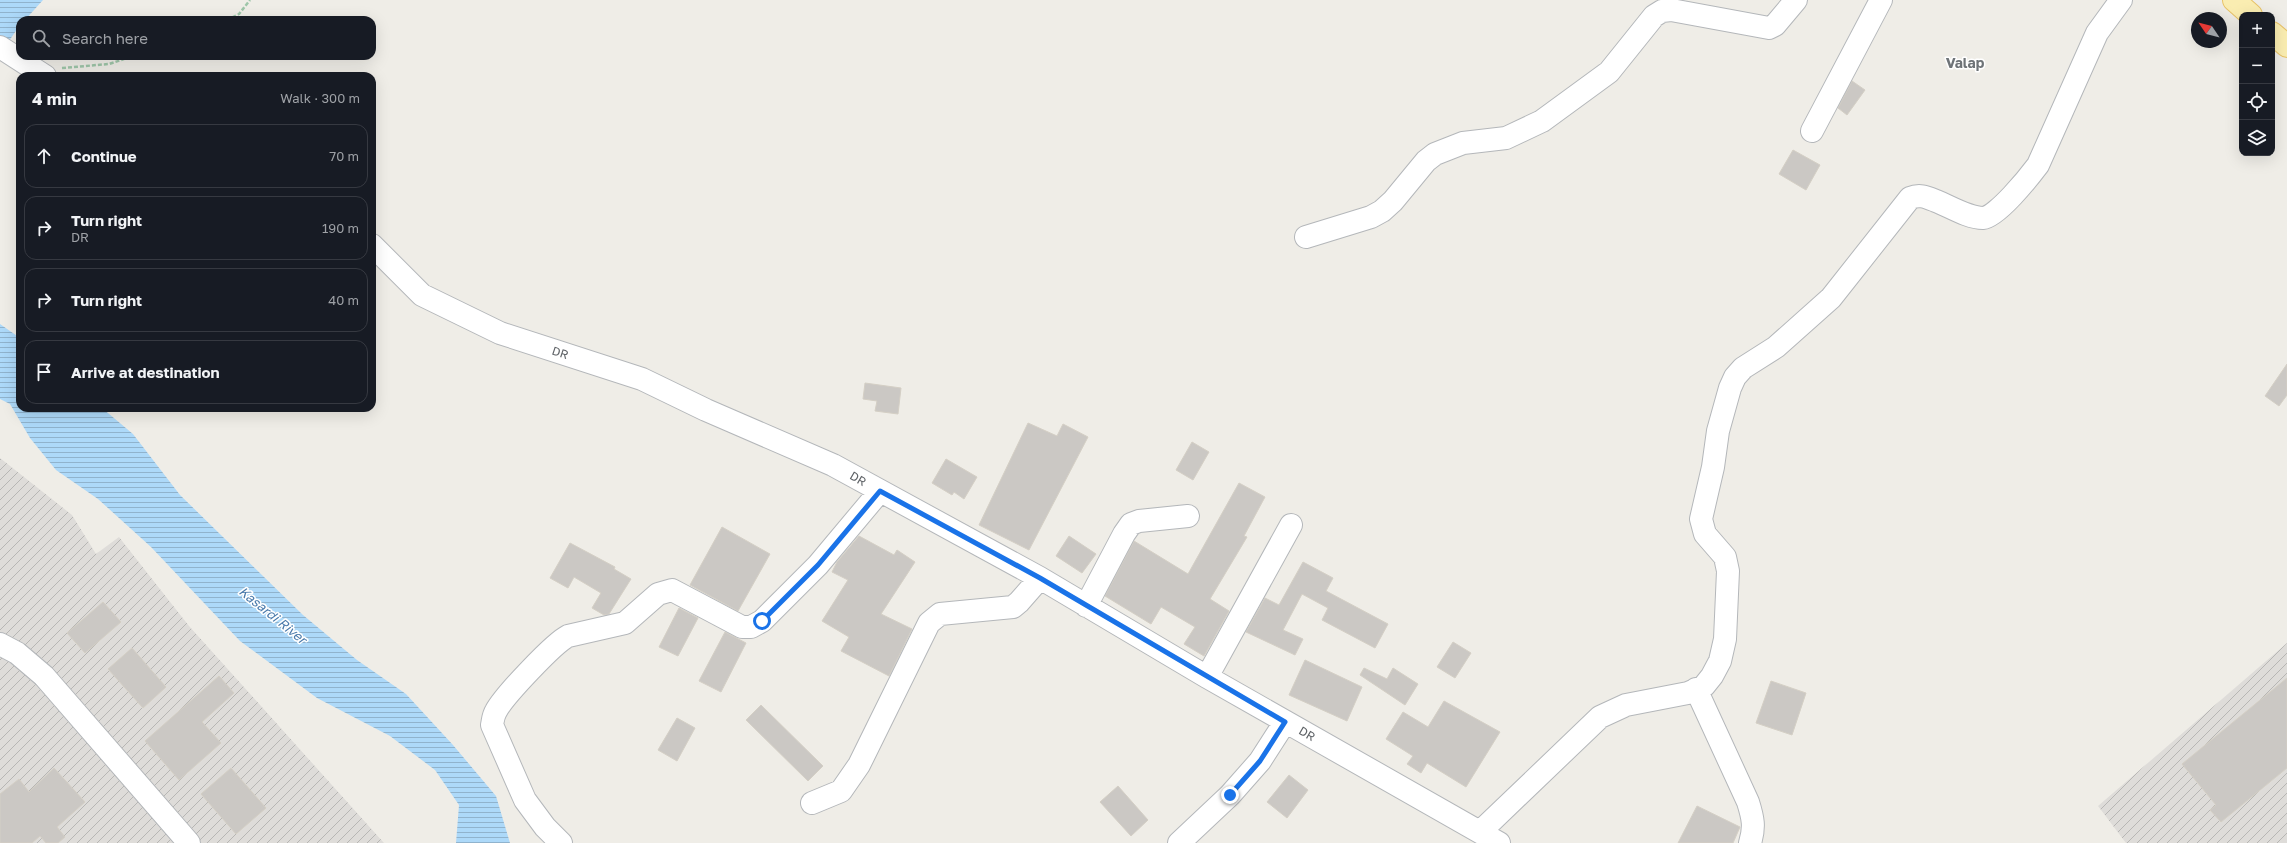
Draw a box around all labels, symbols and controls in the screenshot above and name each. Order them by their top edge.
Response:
north arrow [2191,12,2227,48]
map controls [2239,12,2275,156]
button: + [2239,12,2275,48]
search box [16,16,376,60]
icon: search [30,27,52,49]
text: Search here [62,29,148,47]
button: − [2239,48,2275,84]
district label: Valap [1946,54,1985,71]
button: locate [2239,84,2275,120]
text: 4 min [32,88,77,109]
text: Walk · 300 m [280,90,360,106]
button: layers [2239,120,2275,156]
icon: ahead [33,145,55,167]
text: Continue [71,147,137,165]
text: 70 m [329,148,359,164]
text: Turn right [71,211,142,229]
icon: right [33,217,55,239]
text: 190 m [322,220,359,236]
text: DR [71,229,89,245]
icon: right [33,289,55,311]
text: Turn right [71,291,142,309]
text: 40 m [328,292,359,308]
street label: DR [550,343,570,362]
icon: arrive [33,361,55,383]
text: Arrive at destination [71,363,220,381]
street label: DR [847,468,869,489]
water label: Kasardi River [236,583,311,648]
route start [753,612,771,630]
street label: DR [1296,723,1318,744]
route end [1221,786,1239,804]

